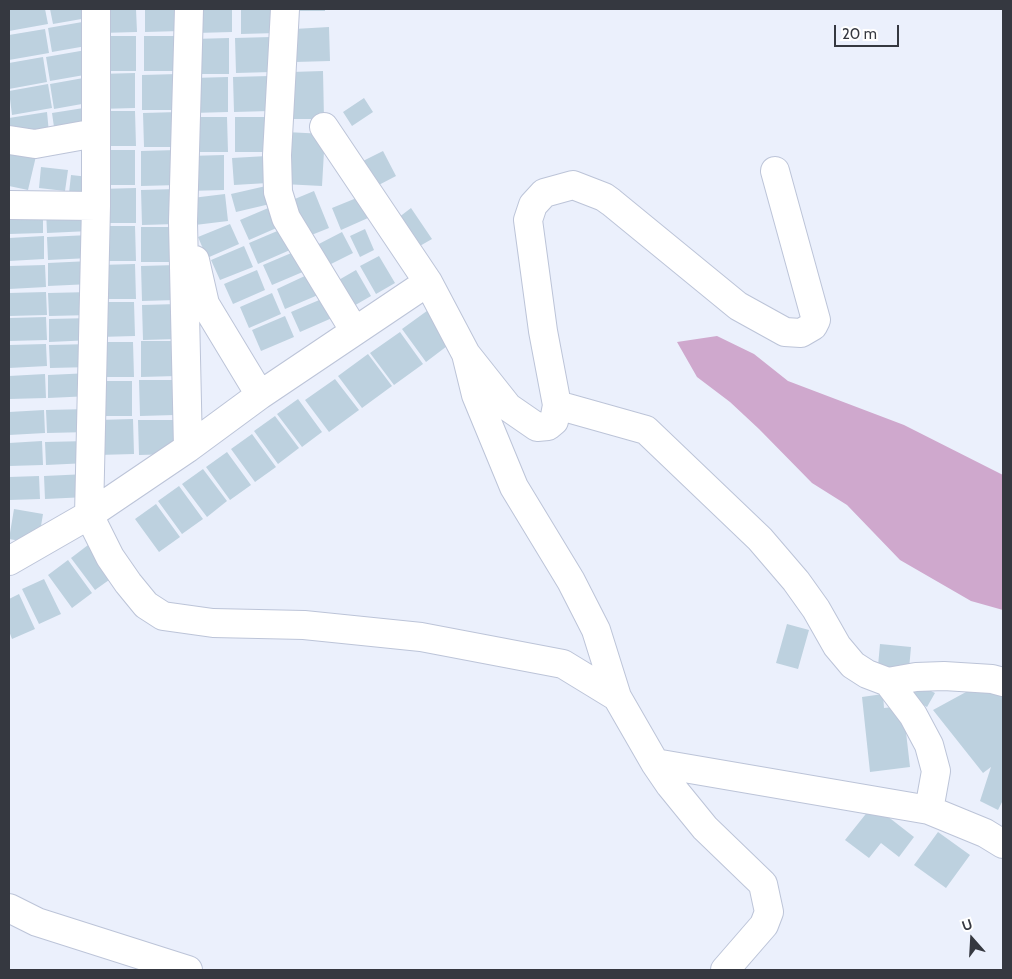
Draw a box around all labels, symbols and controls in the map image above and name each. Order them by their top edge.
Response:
scale bar [837,15,902,47]
text: 20 m [842,25,877,43]
north arrow [947,914,997,964]
text: U [959,915,975,935]

